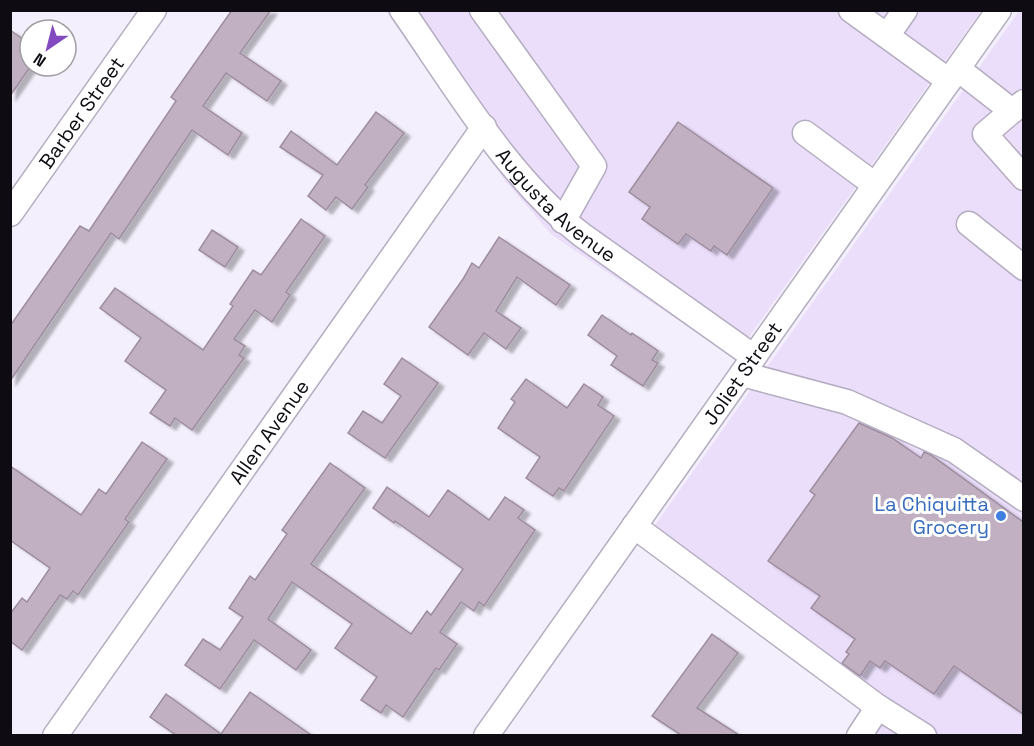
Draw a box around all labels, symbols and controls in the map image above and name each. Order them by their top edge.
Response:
north arrow [18,18,78,78]
text: N [29,48,50,72]
street label: Barber Street [33,52,130,174]
street label: Augusta Avenue [490,143,621,268]
street label: Joliet Street [697,317,788,430]
street label: Allen Avenue [223,374,315,489]
place label: La Chiquitta Grocery [874,491,989,540]
marker: La Chiquitta Grocery [994,509,1008,523]

